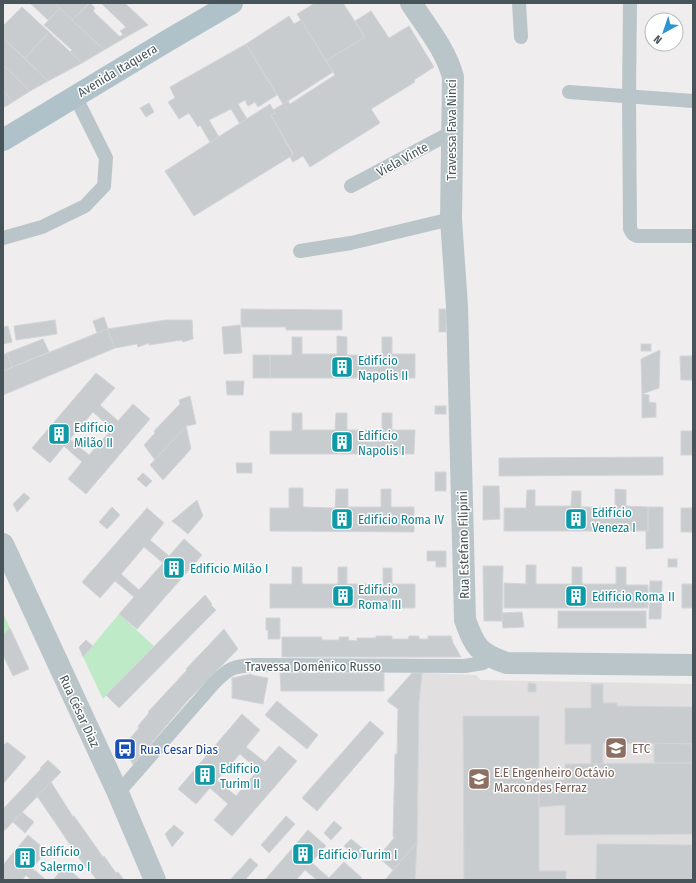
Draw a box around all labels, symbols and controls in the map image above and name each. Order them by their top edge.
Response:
north arrow [644,12,684,52]
text: N [651,32,665,46]
street label: Avenida Itaquera [75,41,160,100]
street label: Travessa Fava Ninci [444,79,459,181]
street label: Viela Vinte [374,139,431,180]
place label: Edifício Napolis II [358,353,408,383]
building icon: Edifício Napolis II [329,354,355,380]
place label: Edifício Milão II [74,420,114,450]
building icon: Edifício Milão II [46,421,72,447]
place label: Edifício Napolis I [358,428,405,458]
building icon: Edifício Napolis I [329,429,355,455]
street label: Rua Estefano Filipini [455,491,472,599]
place label: Edifício Veneza I [592,505,636,535]
building icon: Edifício Roma IV [329,506,355,532]
building icon: Edifício Veneza I [563,506,589,532]
place label: Edifício Roma IV [358,512,444,527]
building icon: Edifício Milão I [161,555,187,581]
place label: Edifício Milão I [190,561,268,576]
place label: Edifício Roma III [358,582,401,612]
building icon: Edifício Roma III [330,583,356,609]
building icon: Edifício Roma II [563,583,589,609]
place label: Edifício Roma II [592,589,675,604]
street label: Travessa Domênico Russo [245,659,381,674]
street label: Rua César Diaz [56,673,103,750]
school or university icon: ETC [603,735,629,761]
bus stop icon: Rua Cesar Dias [112,736,138,762]
place label: ETC [632,741,651,756]
place label: Rua Cesar Dias [140,742,219,757]
place label: Edifício Turim II [220,761,260,791]
building icon: Edifício Turim II [192,762,218,788]
place label: E.E Engenheiro Octávio Marcondes Ferraz [494,765,615,795]
school or university icon: E.E Engenheiro Octávio Marcondes Ferraz [466,766,492,792]
building icon: Edifício Turim I [290,841,316,867]
place label: Edifício Salermo I [40,844,90,874]
building icon: Edifício Salermo I [12,845,38,871]
place label: Edifício Turim I [318,847,397,862]

